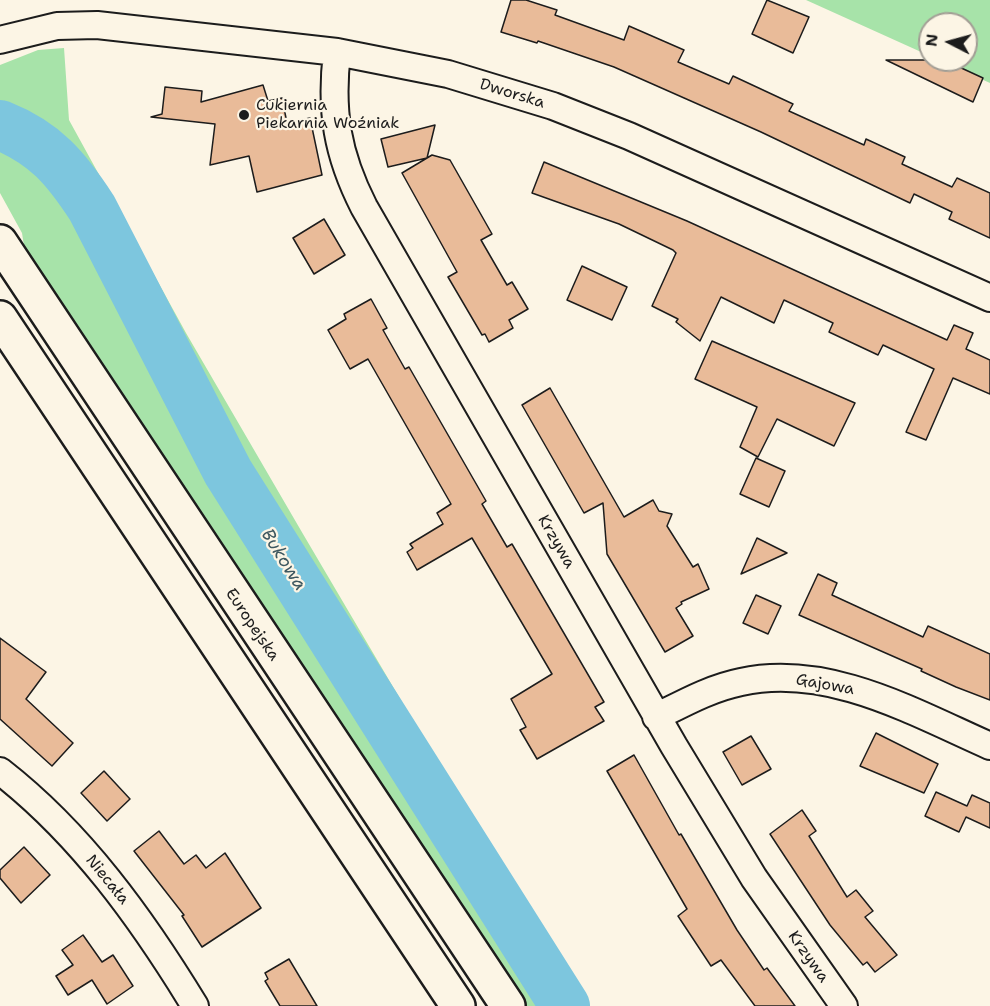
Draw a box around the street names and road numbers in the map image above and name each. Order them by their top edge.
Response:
street label: Dworska [477,75,547,113]
street label: Krzywa [533,512,579,572]
street label: Europejska [221,585,283,665]
street label: Gajowa [794,670,856,700]
street label: Niecała [81,851,133,909]
street label: Krzywa [783,928,833,986]

